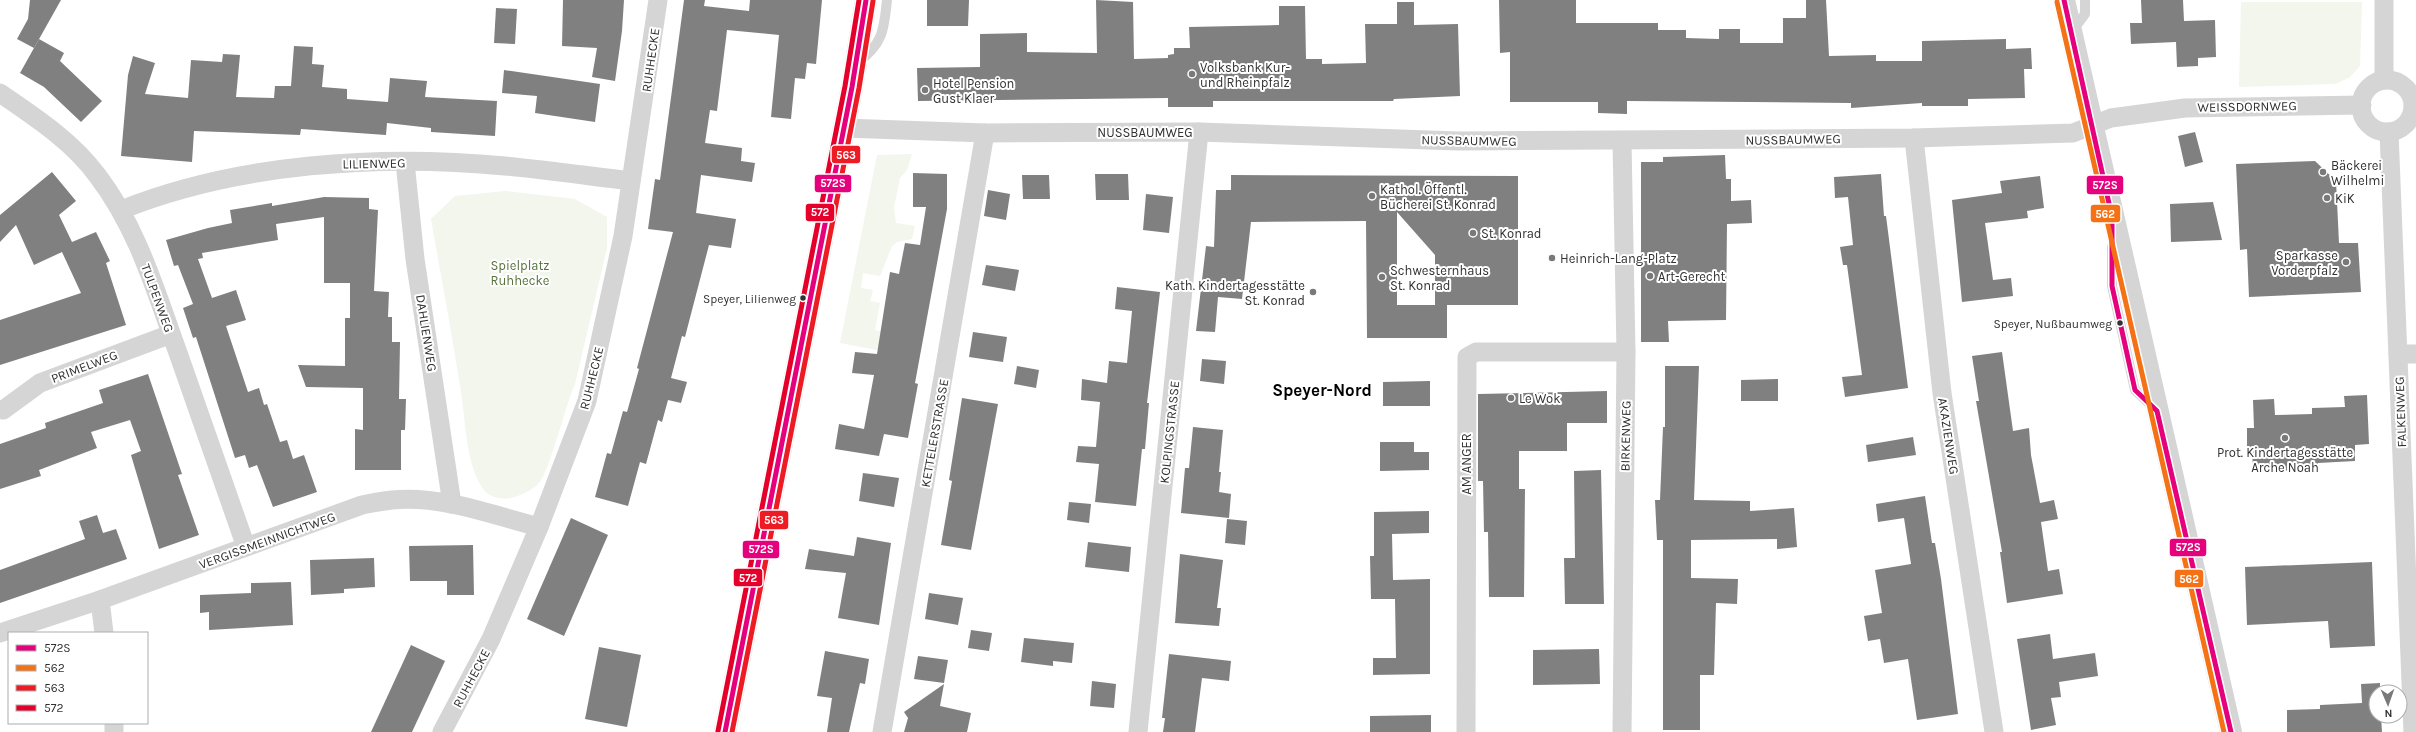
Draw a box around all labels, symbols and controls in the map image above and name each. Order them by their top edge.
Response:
street label: RUHHECKE [639,27,662,93]
place label: Volksbank Kur- und Rheinpfalz [1200,60,1290,90]
marker: Volksbank Kur- und Rheinpfalz [1187,69,1197,79]
place label: Hotel Pension Gust Klaer [933,76,1014,106]
marker: Hotel Pension Gust Klaer [920,85,930,95]
street label: WEISSDORNWEG [2197,98,2297,115]
street label: NUSSBAUMWEG [1097,125,1193,140]
street label: NUSSBAUMWEG [1745,131,1841,148]
street label: NUSSBAUMWEG [1421,132,1517,149]
line badge: 563 [831,145,861,164]
text: 563 [836,149,856,162]
street label: LILIENWEG [342,155,406,172]
place label: Bäckerei Wilhelmi [2331,158,2384,188]
marker: Bäckerei Wilhelmi [2318,167,2328,177]
line badge: 572S [814,174,852,193]
line badge: 572S [2086,175,2124,195]
text: 572S [820,177,846,190]
text: 572S [2092,179,2118,192]
place label: Kathol. Öffentl. Bücherei St. Konrad [1380,181,1496,212]
marker: Kathol. Öffentl. Bücherei St. Konrad [1367,191,1377,201]
place label: KiK [2335,191,2355,206]
marker: KiK [2322,193,2332,203]
line badge: 572 [805,203,835,222]
line badge: 562 [2090,204,2121,223]
text: 572 [811,206,830,219]
text: 562 [2095,208,2115,221]
place label: St. Konrad [1481,226,1542,241]
marker: St. Konrad [1468,228,1478,238]
place label: Sparkasse Vorderpfalz [2271,248,2338,278]
place label: Heinrich-Lang-Platz [1560,251,1677,266]
marker: Heinrich-Lang-Platz [1547,253,1557,263]
marker: Sparkasse Vorderpfalz [2341,257,2351,267]
park label: Spielplatz Ruhhecke [490,258,550,288]
street label: TULPENWEG [138,262,177,334]
place label: Schwesternhaus St. Konrad [1390,263,1489,293]
place label: Art-Gerecht [1658,269,1726,284]
marker: Art-Gerecht [1645,271,1655,281]
marker: Schwesternhaus St. Konrad [1377,272,1387,282]
place label: Kath. Kindertagesstätte St. Konrad [1165,278,1305,308]
marker: Kath. Kindertagesstätte St. Konrad [1308,287,1318,297]
place label: Speyer, Lilienweg [703,292,796,306]
street label: DAHLIENWEG [413,293,440,373]
marker: Speyer, Lilienweg [798,293,808,303]
place label: Speyer, Nußbaumweg [1993,317,2112,331]
marker: Speyer, Nußbaumweg [2115,318,2125,328]
street label: RUHHECKE [576,345,607,411]
street label: PRIMELWEG [49,347,120,386]
street label: FALKENWEG [2392,376,2409,448]
street label: KETTELERSTRASSE [918,378,951,488]
street label: KOLPINGSTRASSE [1157,380,1182,484]
district label: Speyer-Nord [1272,380,1372,400]
place label: Le Wok [1519,391,1560,406]
marker: Le Wok [1506,393,1516,403]
street label: AKAZIENWEG [1935,397,1962,476]
street label: BIRKENWEG [1617,400,1634,472]
street label: AM ANGER [1459,433,1474,495]
marker: Prot. Kindertagesstätte Arche Noah [2280,433,2290,443]
place label: Prot. Kindertagesstätte Arche Noah [2217,445,2353,475]
street label: VERGISSMEINNICHTWEG [197,509,337,572]
line badge: 563 [759,510,789,530]
text: 563 [764,514,784,527]
line badge: 572S [2169,538,2207,557]
line badge: 572S [742,540,780,559]
text: 572S [2175,541,2201,554]
text: 572S [748,543,774,556]
line badge: 572 [733,568,763,587]
line badge: 562 [2174,569,2204,588]
text: 572 [739,572,758,585]
text: 562 [2179,573,2199,586]
legend [8,632,148,724]
text: 572S [44,641,71,655]
street label: RUHHECKE [450,646,493,710]
text: 562 [44,661,65,675]
text: 563 [44,681,65,695]
north arrow [2368,684,2408,724]
text: 572 [44,701,63,715]
text: N [2384,707,2393,720]

